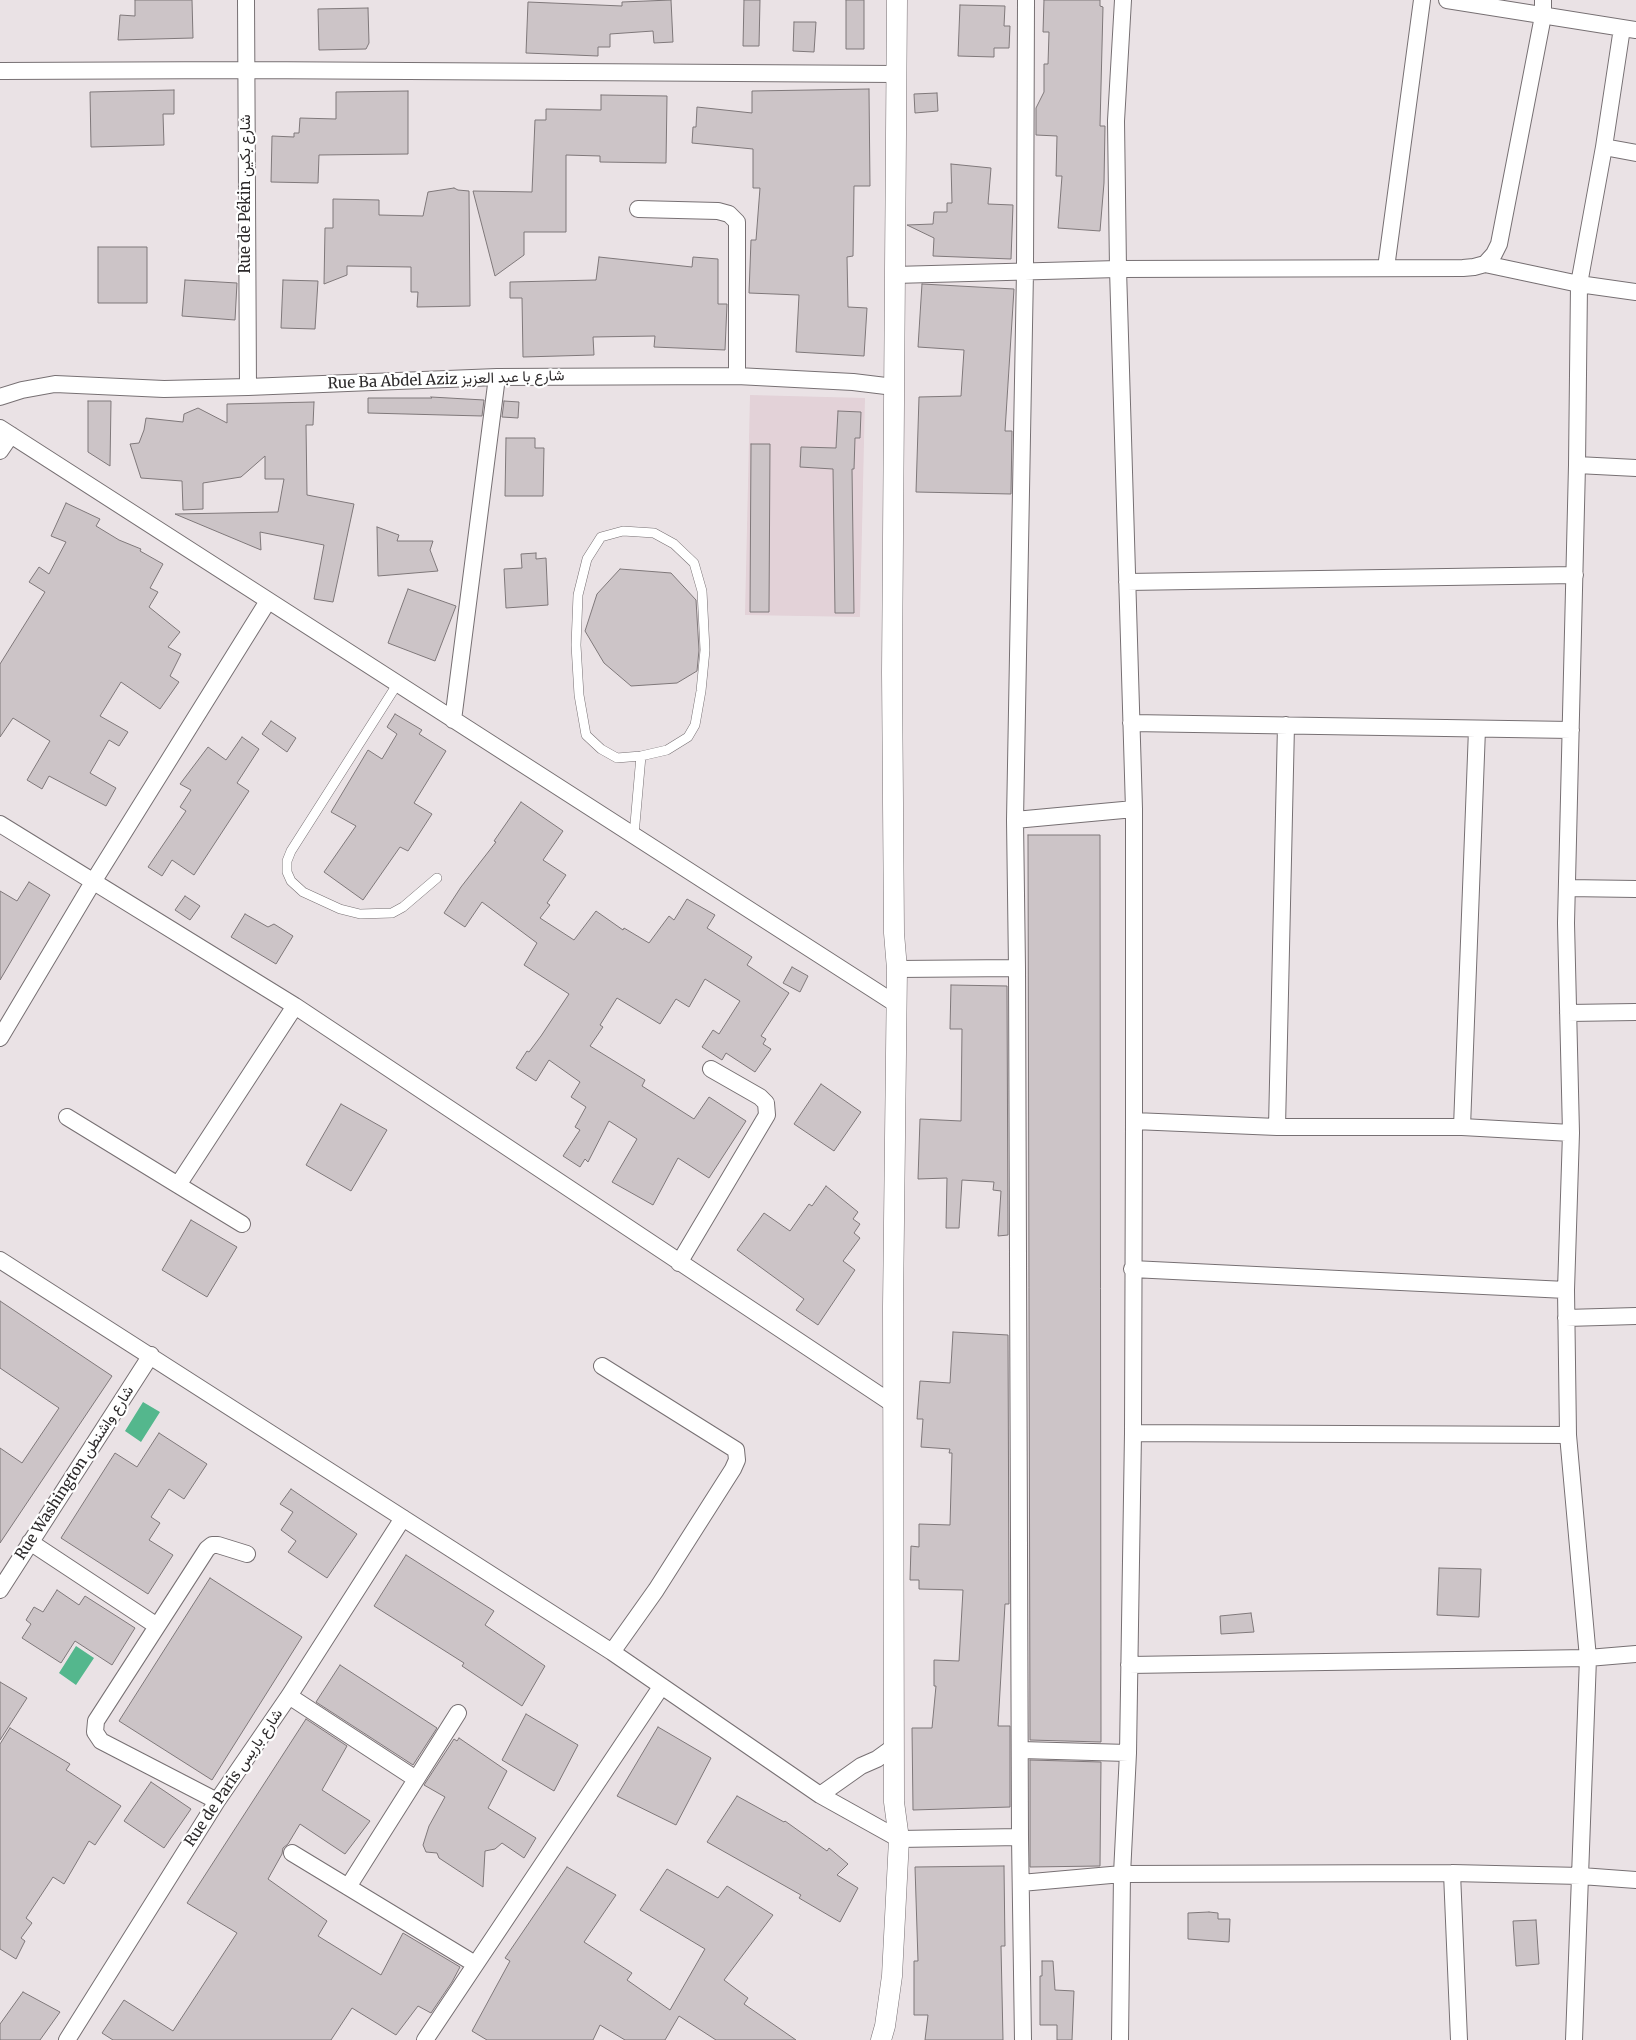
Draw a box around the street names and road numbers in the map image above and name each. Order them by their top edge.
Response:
street label: Rue de Pékin شارع بكين [237,114,255,274]
street label: Rue Ba Abdel Aziz شارع با عبد العزيز [327,367,565,393]
street label: Rue Washington شارع واشنطن [12,1383,138,1563]
street label: Rue de Paris شارع باريس [181,1706,287,1850]

